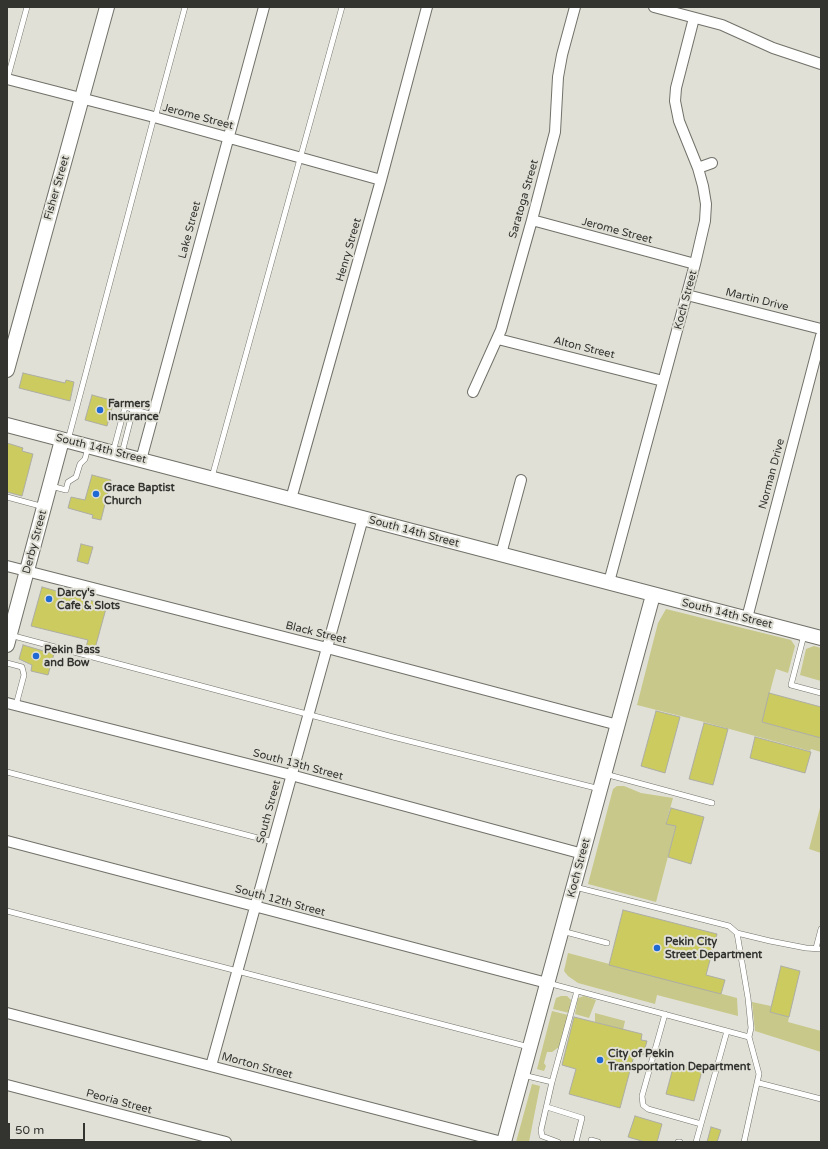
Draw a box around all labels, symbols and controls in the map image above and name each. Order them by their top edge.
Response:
street label: Jerome Street [161,101,235,133]
street label: Fisher Street [42,154,72,222]
street label: Saratoga Street [506,158,542,240]
street label: Lake Street [176,200,204,260]
street label: Jerome Street [580,215,654,247]
street label: Henry Street [334,217,364,283]
street label: Koch Street [672,269,700,331]
street label: Martin Drive [724,286,790,314]
street label: Alton Street [552,334,616,362]
place label: Farmers Insurance [108,397,159,423]
marker: Farmers Insurance [95,405,105,415]
street label: South 14th Street [54,431,148,467]
street label: Norman Drive [756,437,788,511]
place label: Grace Baptist Church [104,481,175,507]
marker: Grace Baptist Church [91,489,101,499]
street label: Derby Street [20,509,50,575]
street label: South 14th Street [367,514,461,550]
place label: Darcy's Cafe & Slots [57,586,120,612]
marker: Darcy's Cafe & Slots [44,594,54,604]
street label: South 14th Street [680,596,774,632]
street label: Black Street [284,619,348,647]
place label: Pekin Bass and Bow [44,643,100,669]
marker: Pekin Bass and Bow [31,651,41,661]
street label: South 13th Street [251,747,345,783]
street label: South Street [254,779,284,845]
street label: Koch Street [565,837,593,899]
street label: South 12th Street [233,883,327,919]
place label: Pekin City Street Department [665,935,762,961]
marker: Pekin City Street Department [652,943,662,953]
place label: City of Pekin Transportation Department [608,1047,751,1073]
street label: Morton Street [220,1050,294,1082]
marker: City of Pekin Transportation Department [595,1055,605,1065]
street label: Peoria Street [85,1087,153,1117]
scale bar [10,1115,87,1141]
text: 50 m [15,1123,44,1137]

